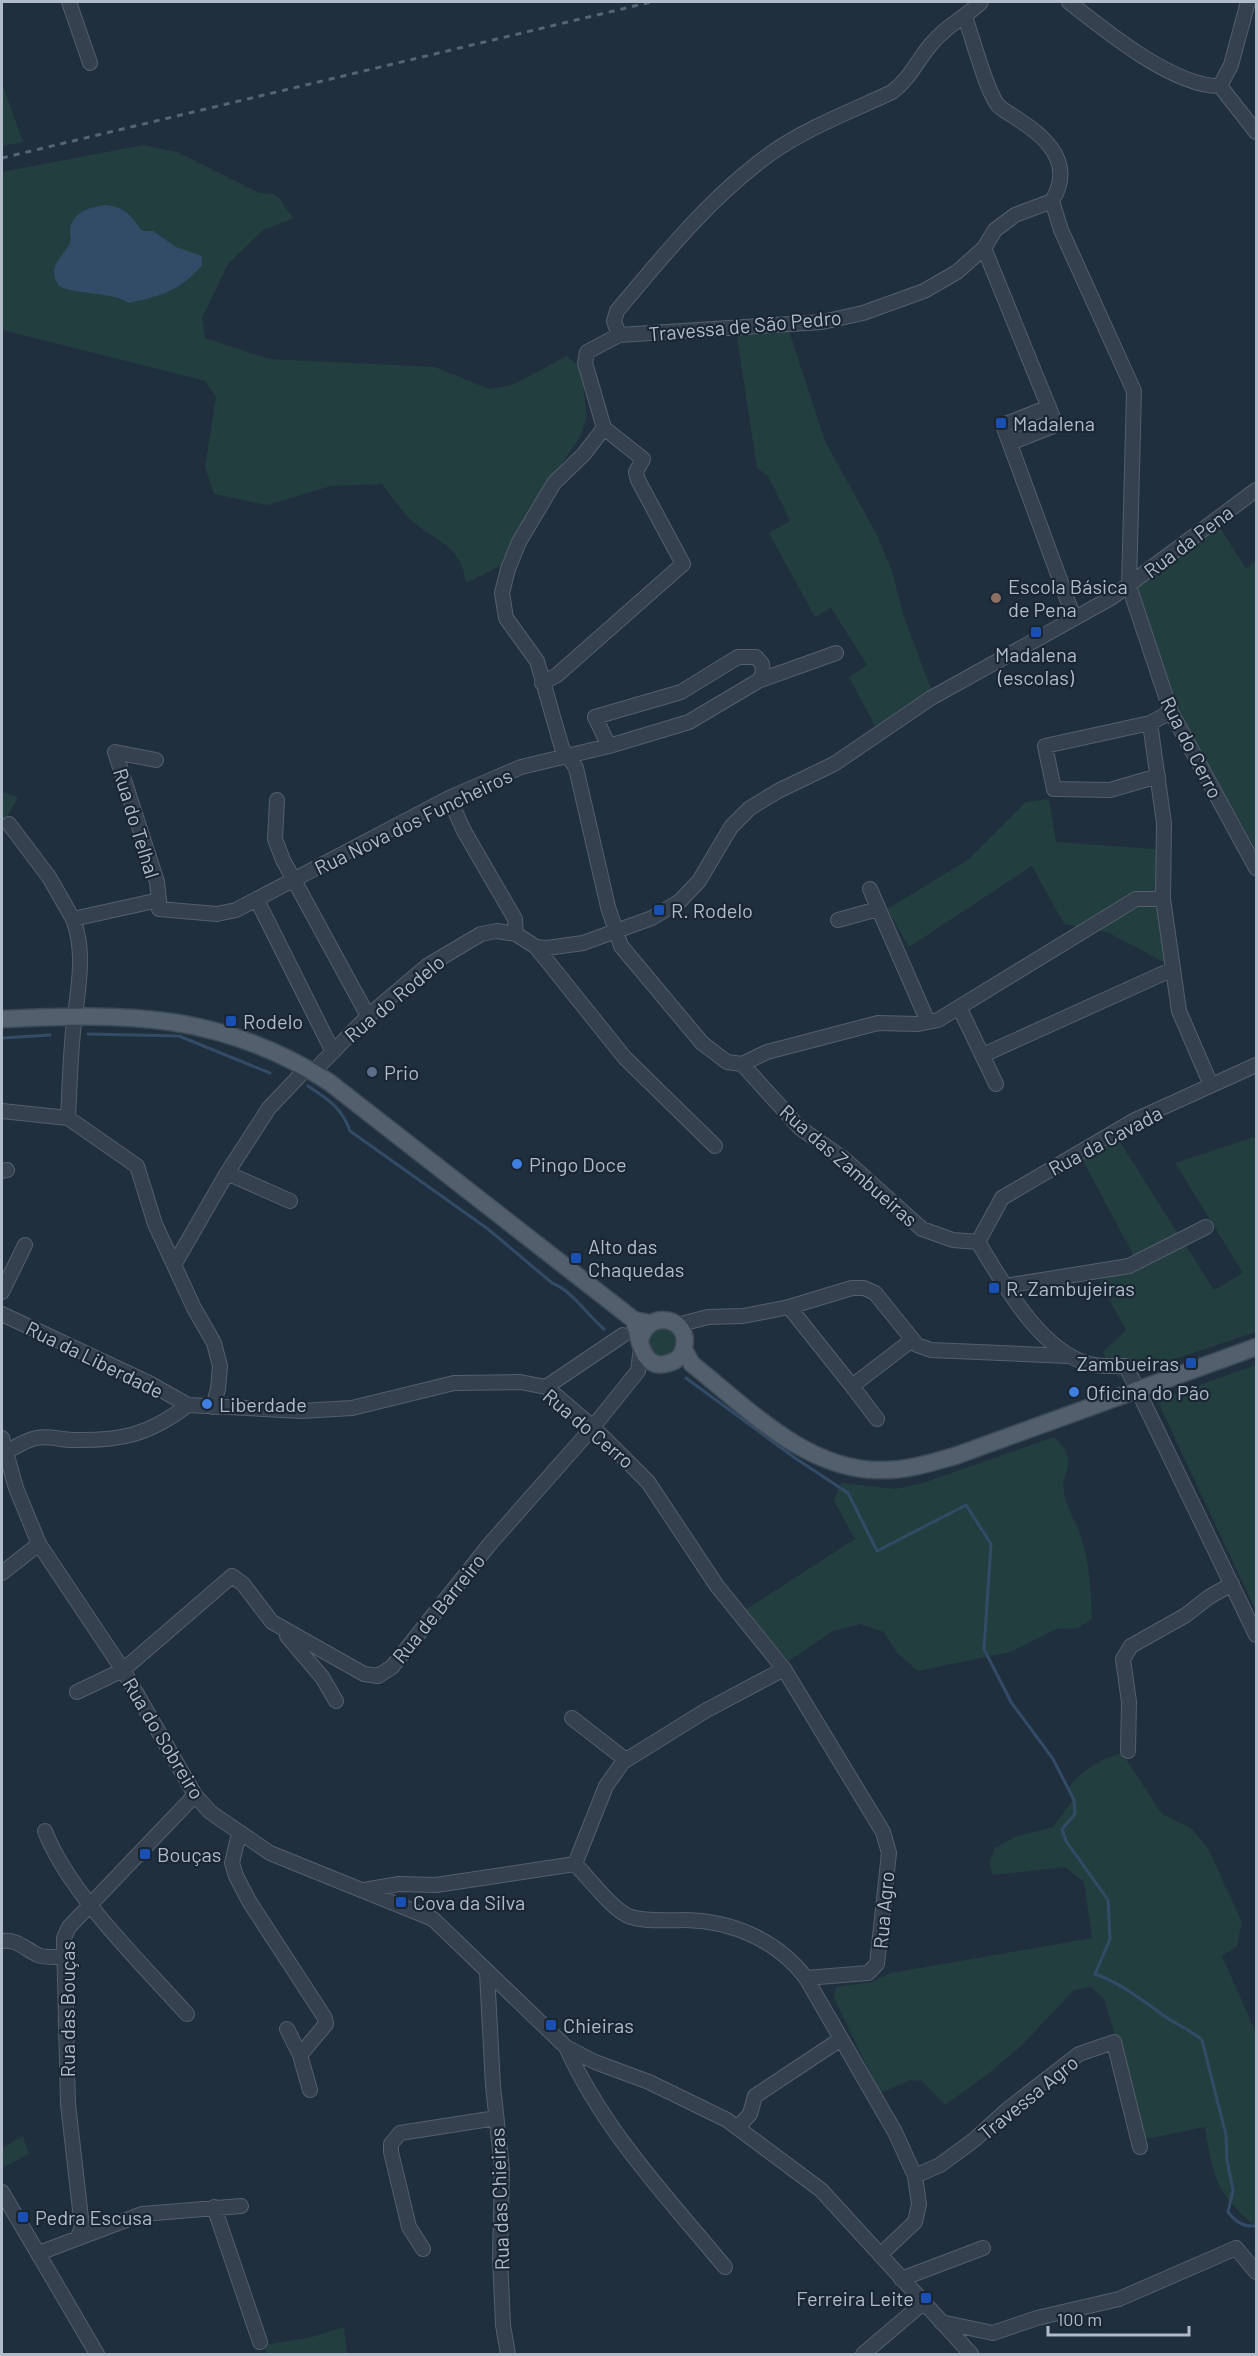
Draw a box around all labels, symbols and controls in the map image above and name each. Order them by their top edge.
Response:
street label: Travessa de São Pedro [647,305,843,345]
place label: Madalena [1013,411,1095,435]
marker: Madalena [994,416,1008,430]
street label: Rua da Pena [1139,500,1237,582]
place label: Escola Básica de Pena [1008,574,1128,621]
marker: Escola Básica de Pena [989,591,1003,605]
marker: Madalena (escolas) [1029,625,1043,639]
place label: Madalena (escolas) [995,642,1077,689]
street label: Rua do Cerro [1156,692,1228,802]
street label: Rua Nova dos Funcheiros [310,763,516,879]
street label: Rua do Telhal [109,765,165,881]
place label: R. Rodelo [671,898,753,922]
marker: R. Rodelo [652,903,666,917]
street label: Rua do Rodelo [339,949,449,1047]
place label: Rodelo [243,1009,303,1033]
marker: Rodelo [224,1014,238,1028]
place label: Prio [384,1060,419,1084]
marker: Prio [365,1065,379,1079]
street label: Rua das Zambueiras [775,1099,923,1231]
street label: Rua da Cavada [1044,1100,1166,1180]
place label: Pingo Doce [529,1152,627,1176]
marker: Pingo Doce [510,1157,524,1171]
place label: Alto das Chaquedas [588,1234,684,1281]
marker: Alto das Chaquedas [569,1251,583,1265]
place label: R. Zambujeiras [1006,1276,1135,1300]
marker: R. Zambujeiras [987,1281,1001,1295]
street label: Rua da Liberdade [22,1315,168,1403]
place label: Zambueiras [1077,1351,1179,1375]
marker: Zambueiras [1184,1356,1198,1370]
place label: Oficina do Pão [1086,1380,1210,1404]
street label: Rua do Cerro [539,1383,639,1473]
marker: Oficina do Pão [1067,1385,1081,1399]
place label: Liberdade [219,1392,307,1416]
marker: Liberdade [200,1397,214,1411]
street label: Rua de Barreiro [387,1548,489,1668]
street label: Rua do Sobreiro [118,1673,210,1803]
place label: Bouças [157,1842,221,1866]
marker: Bouças [138,1847,152,1861]
street label: Rua Agro [868,1870,898,1950]
place label: Cova da Silva [413,1890,525,1914]
marker: Cova da Silva [394,1895,408,1909]
street label: Rua das Bouças [55,1941,79,2077]
place label: Chieiras [563,2013,634,2037]
marker: Chieiras [544,2018,558,2032]
street label: Travessa Agro [973,2050,1083,2144]
street label: Rua das Chieiras [485,2127,513,2271]
place label: Pedra Escusa [35,2205,152,2229]
marker: Pedra Escusa [16,2210,30,2224]
place label: Ferreira Leite [796,2286,914,2310]
marker: Ferreira Leite [919,2291,933,2305]
scale bar [1048,2299,1189,2337]
text: 100 m [1057,2308,1102,2330]

